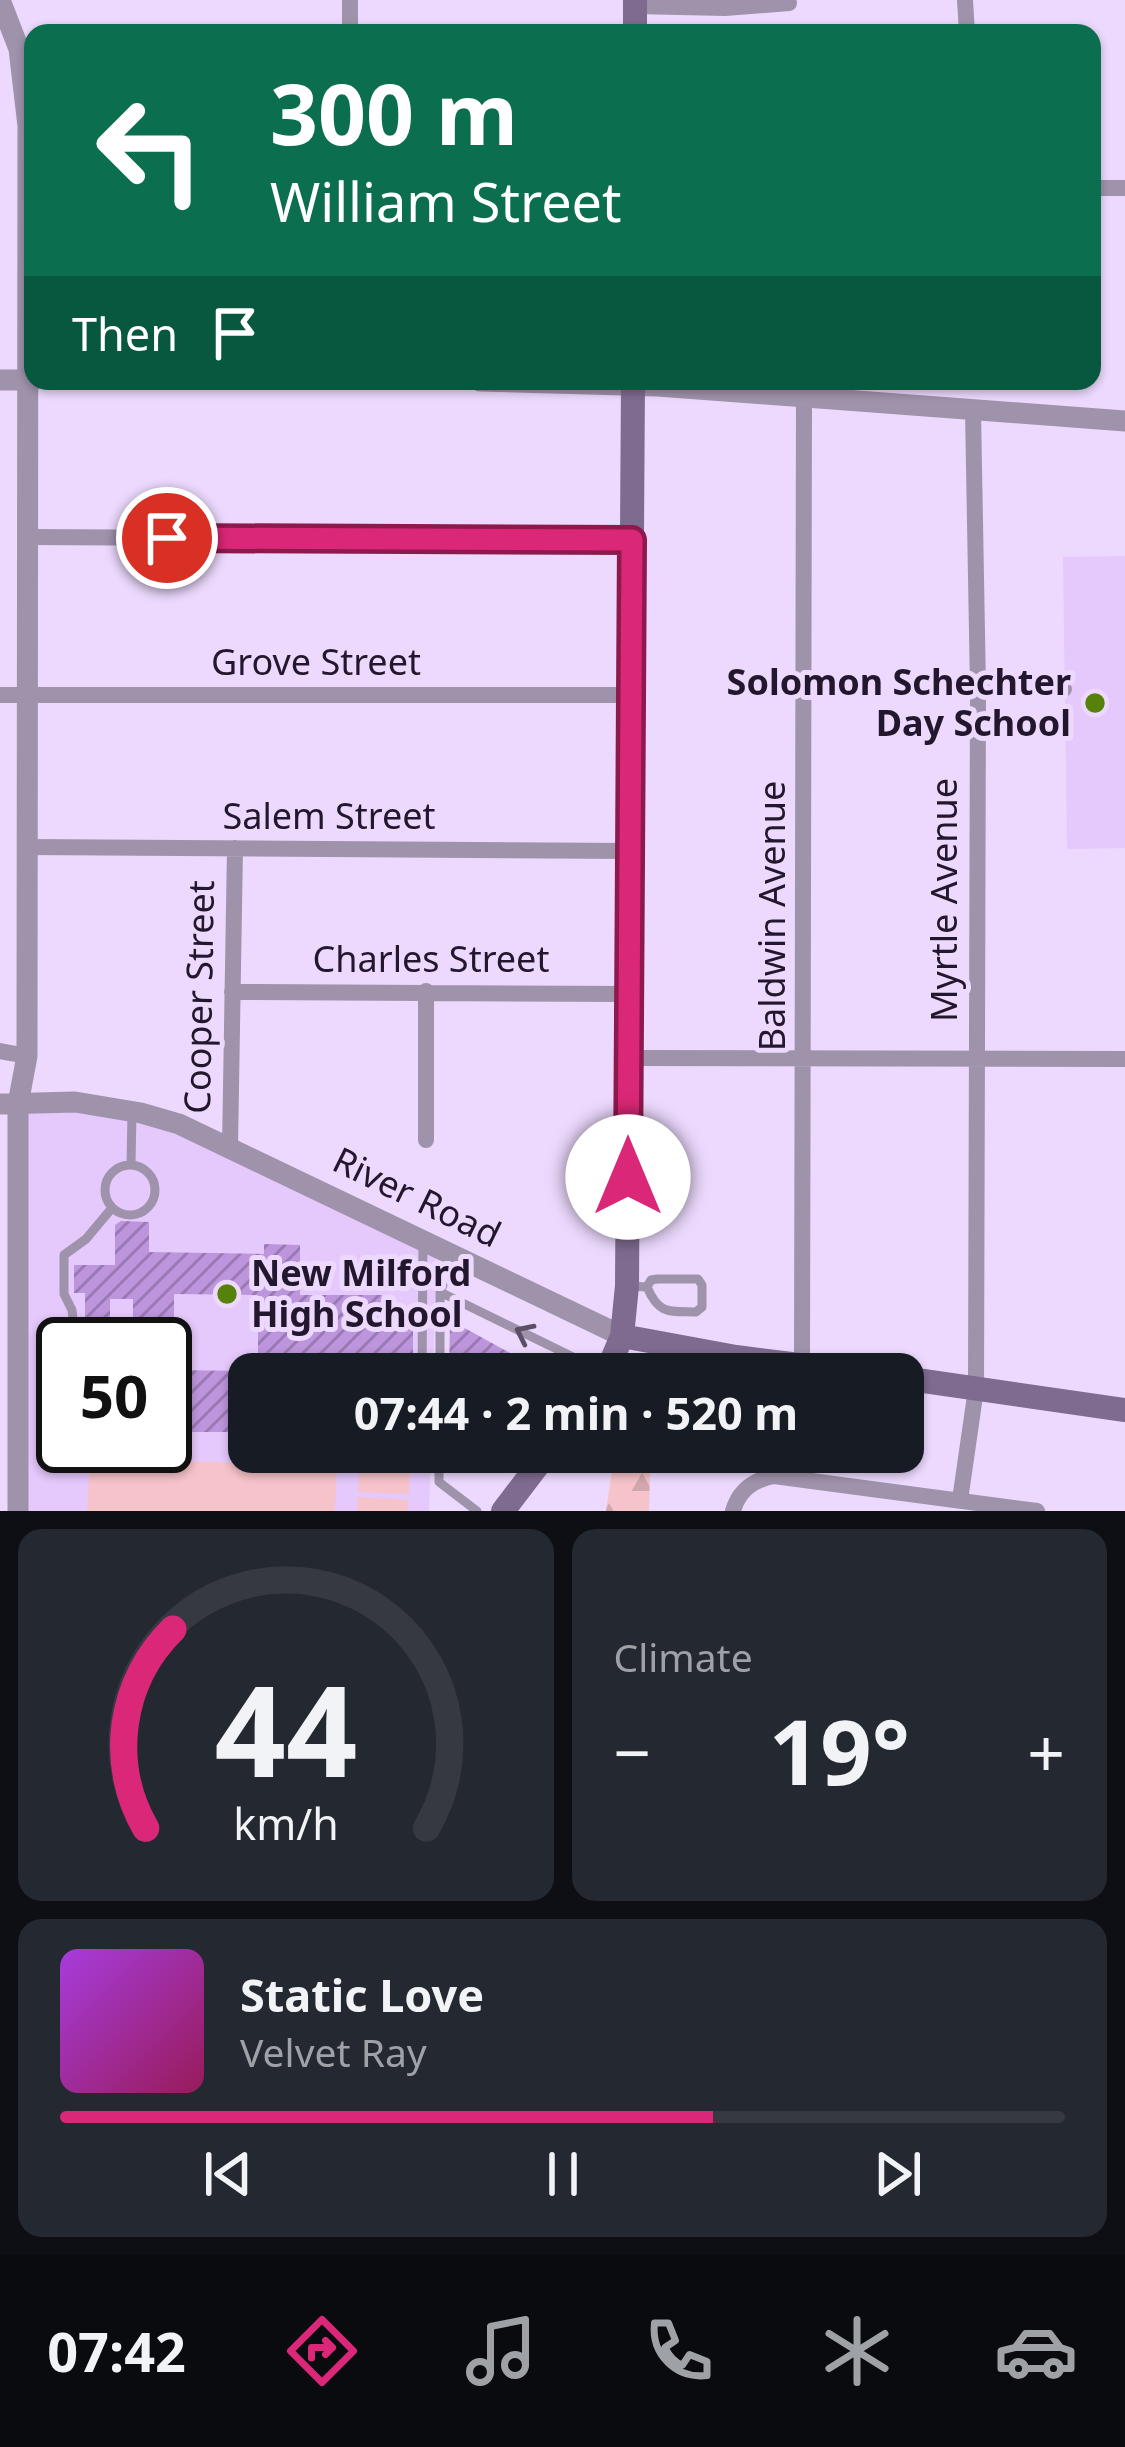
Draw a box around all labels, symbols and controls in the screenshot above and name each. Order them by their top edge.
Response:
text: 300 m [270,55,518,170]
icon: left [72,72,228,228]
text: William Street [270,164,622,238]
icon: arrive [202,300,268,366]
text: Then [72,303,178,364]
pin [116,487,218,589]
icon: arrive [134,505,200,571]
street label: Grove Street [211,637,421,686]
place label: Solomon Schechter Day School [727,657,1071,747]
marker: Solomon Schechter Day School [1082,690,1108,716]
street label: Myrtle Avenue [919,778,968,1022]
street label: Baldwin Avenue [747,781,796,1051]
street label: Salem Street [222,791,436,840]
street label: Cooper Street [172,880,225,1114]
street label: Charles Street [313,934,549,983]
position arrow [565,1114,691,1240]
street label: River Road [325,1135,509,1258]
place label: New Milford High School [251,1248,471,1338]
marker: New Milford High School [214,1281,240,1307]
speed limit sign: 50 [36,1317,192,1473]
one-way arrow [515,1323,536,1347]
text: 07:44 · 2 min · 520 m [354,1382,798,1443]
text: Climate [614,1630,753,1683]
text: 44 [214,1644,357,1814]
text: 19° [769,1689,910,1811]
text: − [614,1706,651,1796]
text: + [1027,1706,1065,1796]
text: km/h [233,1794,338,1853]
text: Static Love [240,1964,484,2025]
text: Velvet Ray [240,2025,427,2078]
icon: previous [195,2141,261,2207]
icon: pause [530,2141,596,2207]
icon: next [865,2141,931,2207]
icon: directions [280,2309,364,2393]
icon: music [459,2309,543,2393]
icon: phone [637,2309,721,2393]
icon: climate [815,2309,899,2393]
icon: car [994,2309,1078,2393]
text: 07:42 [47,2314,186,2388]

